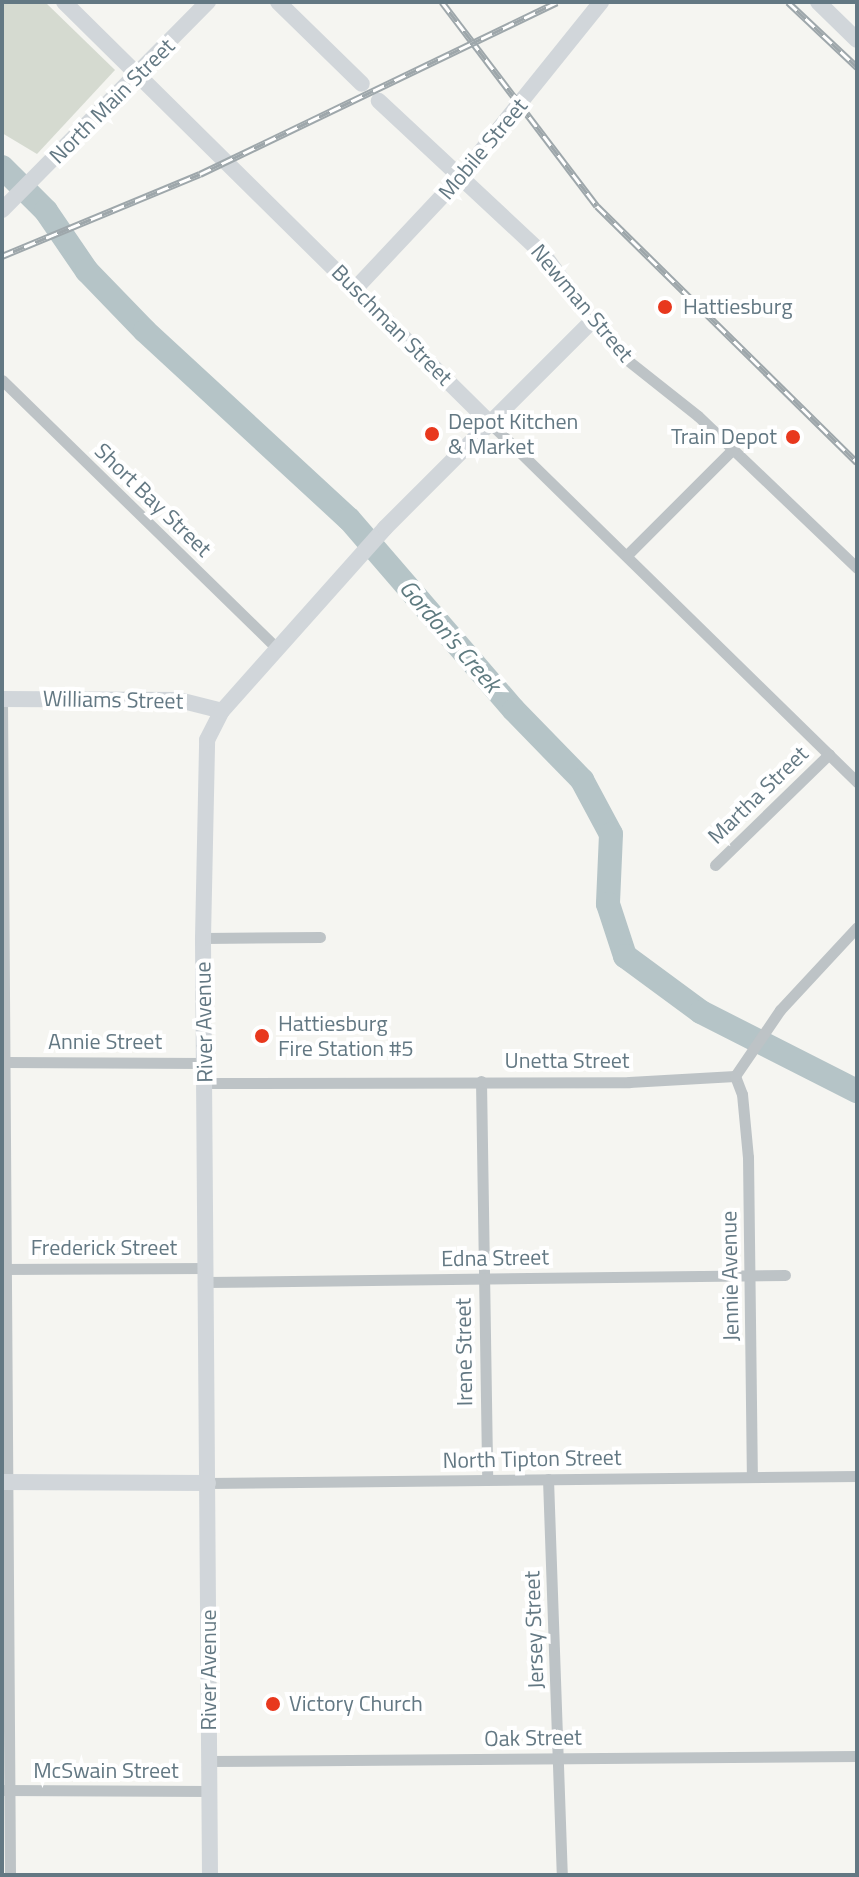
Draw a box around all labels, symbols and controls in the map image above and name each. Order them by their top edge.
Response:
street label: North Main Street [44,33,180,169]
street label: Mobile Street [433,93,533,205]
street label: Newman Street [525,239,639,367]
street label: Buschman Street [326,259,458,391]
place label: Hattiesburg [683,294,792,320]
marker: Hattiesburg [654,296,676,318]
place label: Depot Kitchen & Market [448,408,578,460]
place label: Train Depot [671,424,777,450]
marker: Depot Kitchen & Market [423,425,441,443]
marker: Train Depot [784,428,802,446]
street label: Short Bay Street [89,438,217,562]
water label: Gordon's Creek [393,574,507,698]
street label: Williams Street [43,686,183,714]
street label: Martha Street [702,741,814,849]
street label: River Avenue [190,961,218,1083]
place label: Hattiesburg Fire Station #5 [278,1010,414,1062]
marker: Hattiesburg Fire Station #5 [253,1027,271,1045]
street label: Annie Street [48,1029,162,1055]
street label: Unetta Street [504,1048,630,1074]
street label: Jennie Avenue [716,1210,744,1342]
street label: Frederick Street [31,1235,177,1261]
street label: Edna Street [441,1244,549,1272]
street label: Irene Street [450,1298,478,1406]
street label: North Tipton Street [442,1444,622,1474]
street label: Jersey Street [519,1570,549,1690]
street label: River Avenue [196,1609,222,1731]
place label: Victory Church [289,1691,423,1717]
marker: Victory Church [264,1695,282,1713]
street label: Oak Street [484,1724,582,1752]
street label: McSwain Street [33,1758,179,1784]

